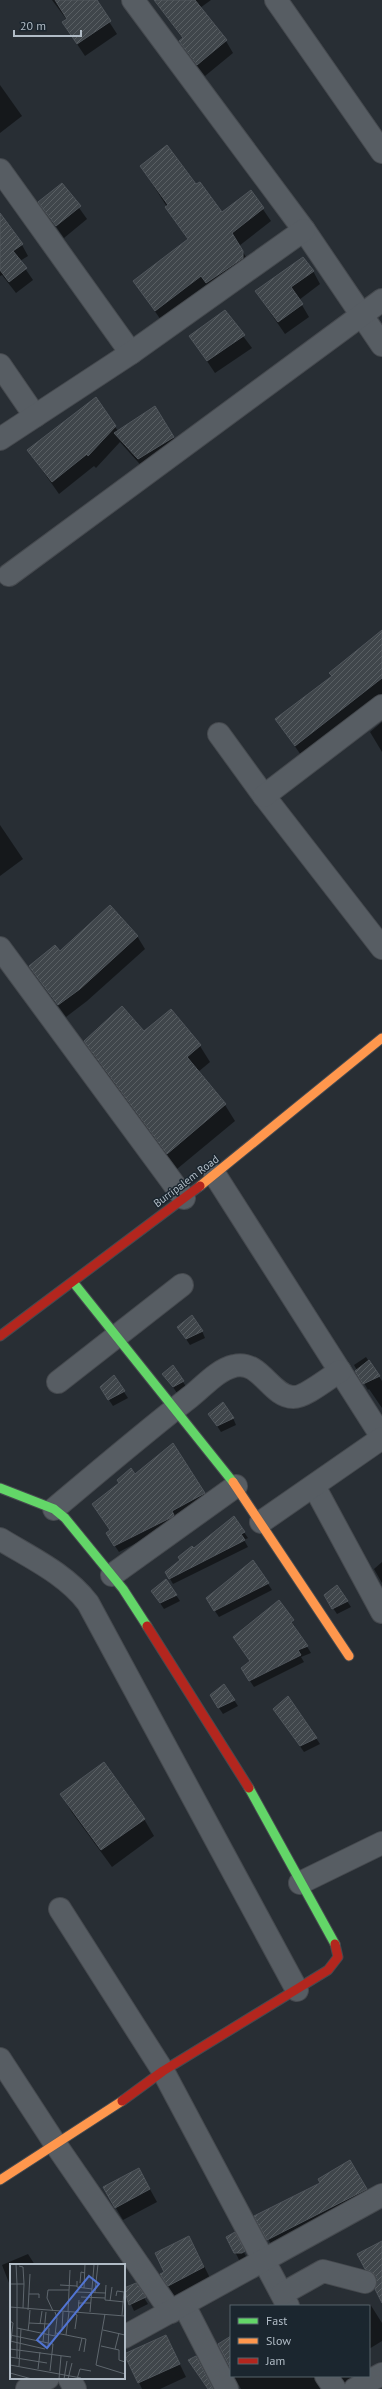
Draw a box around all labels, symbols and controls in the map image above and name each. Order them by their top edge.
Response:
scale bar [14,12,81,38]
text: 20 m [20,18,46,33]
street label: Burripalem Road [151,1152,221,1210]
inset map [10,2264,125,2379]
legend [230,2305,370,2377]
text: Fast [266,2313,287,2328]
text: Slow [266,2333,291,2348]
text: Jam [265,2353,285,2368]

